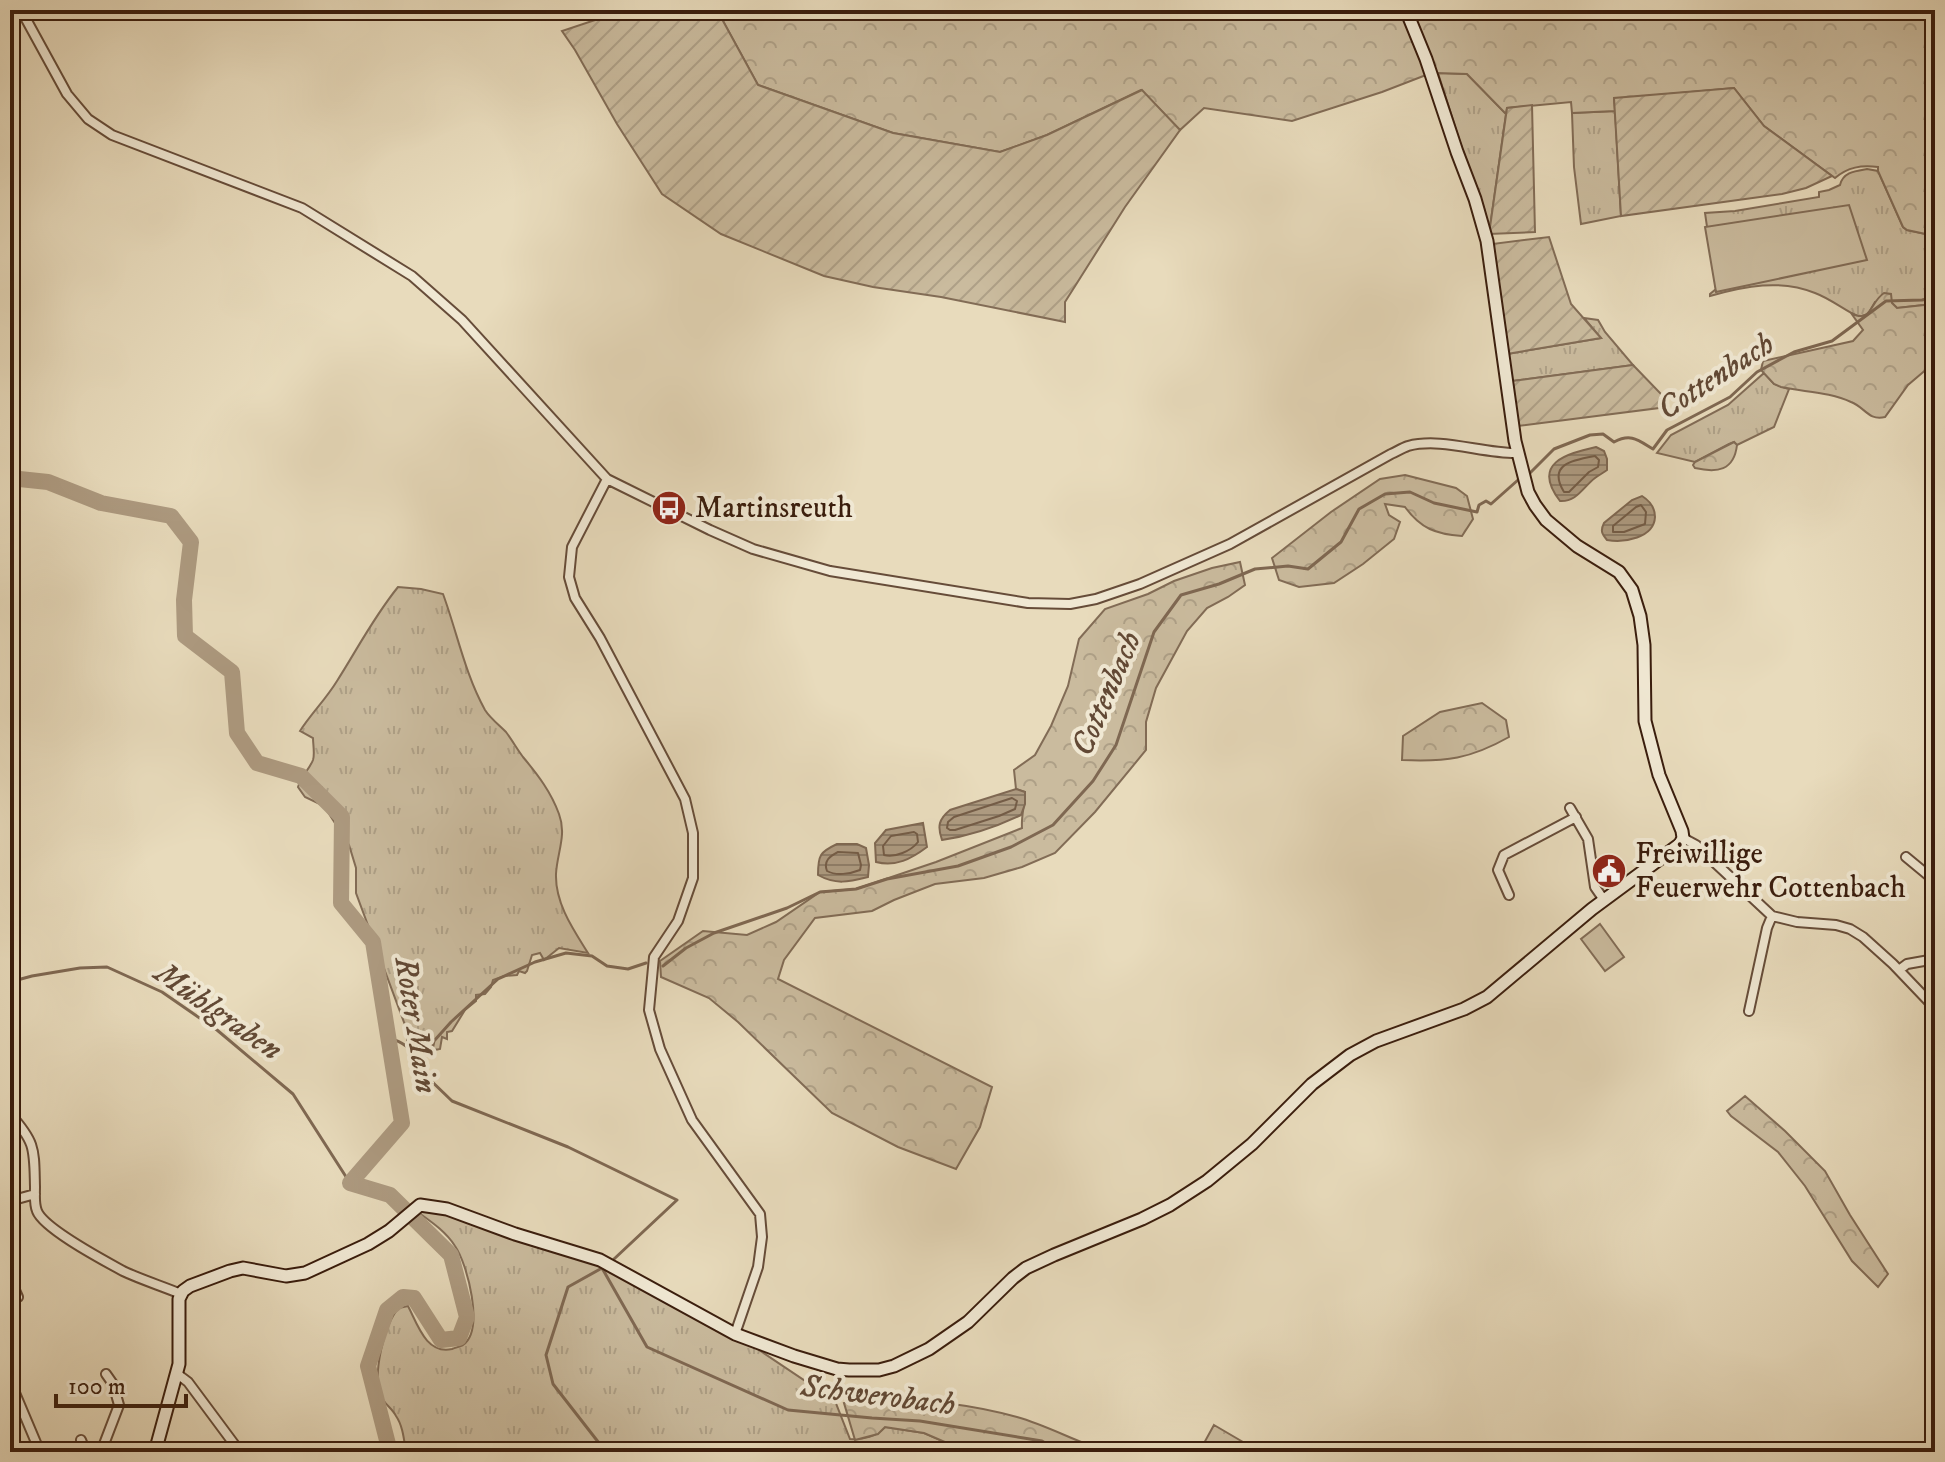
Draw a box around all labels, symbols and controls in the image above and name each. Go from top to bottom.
water label: Cottenbach [1650,324,1782,430]
bus stop icon: Martinsreuth [650,489,688,527]
place label: Martinsreuth [695,490,853,527]
water label: Cottenbach [1063,626,1151,762]
place label: Freiwillige Feuerwehr Cottenbach [1635,836,1906,907]
public building icon: Freiwillige Feuerwehr Cottenbach [1590,852,1628,890]
water label: Mühlgraben [145,952,289,1070]
water label: Roter Main [384,953,446,1096]
scale bar [56,1358,186,1408]
water label: Schwerobach [797,1367,958,1425]
text: 100 m [68,1372,126,1402]

